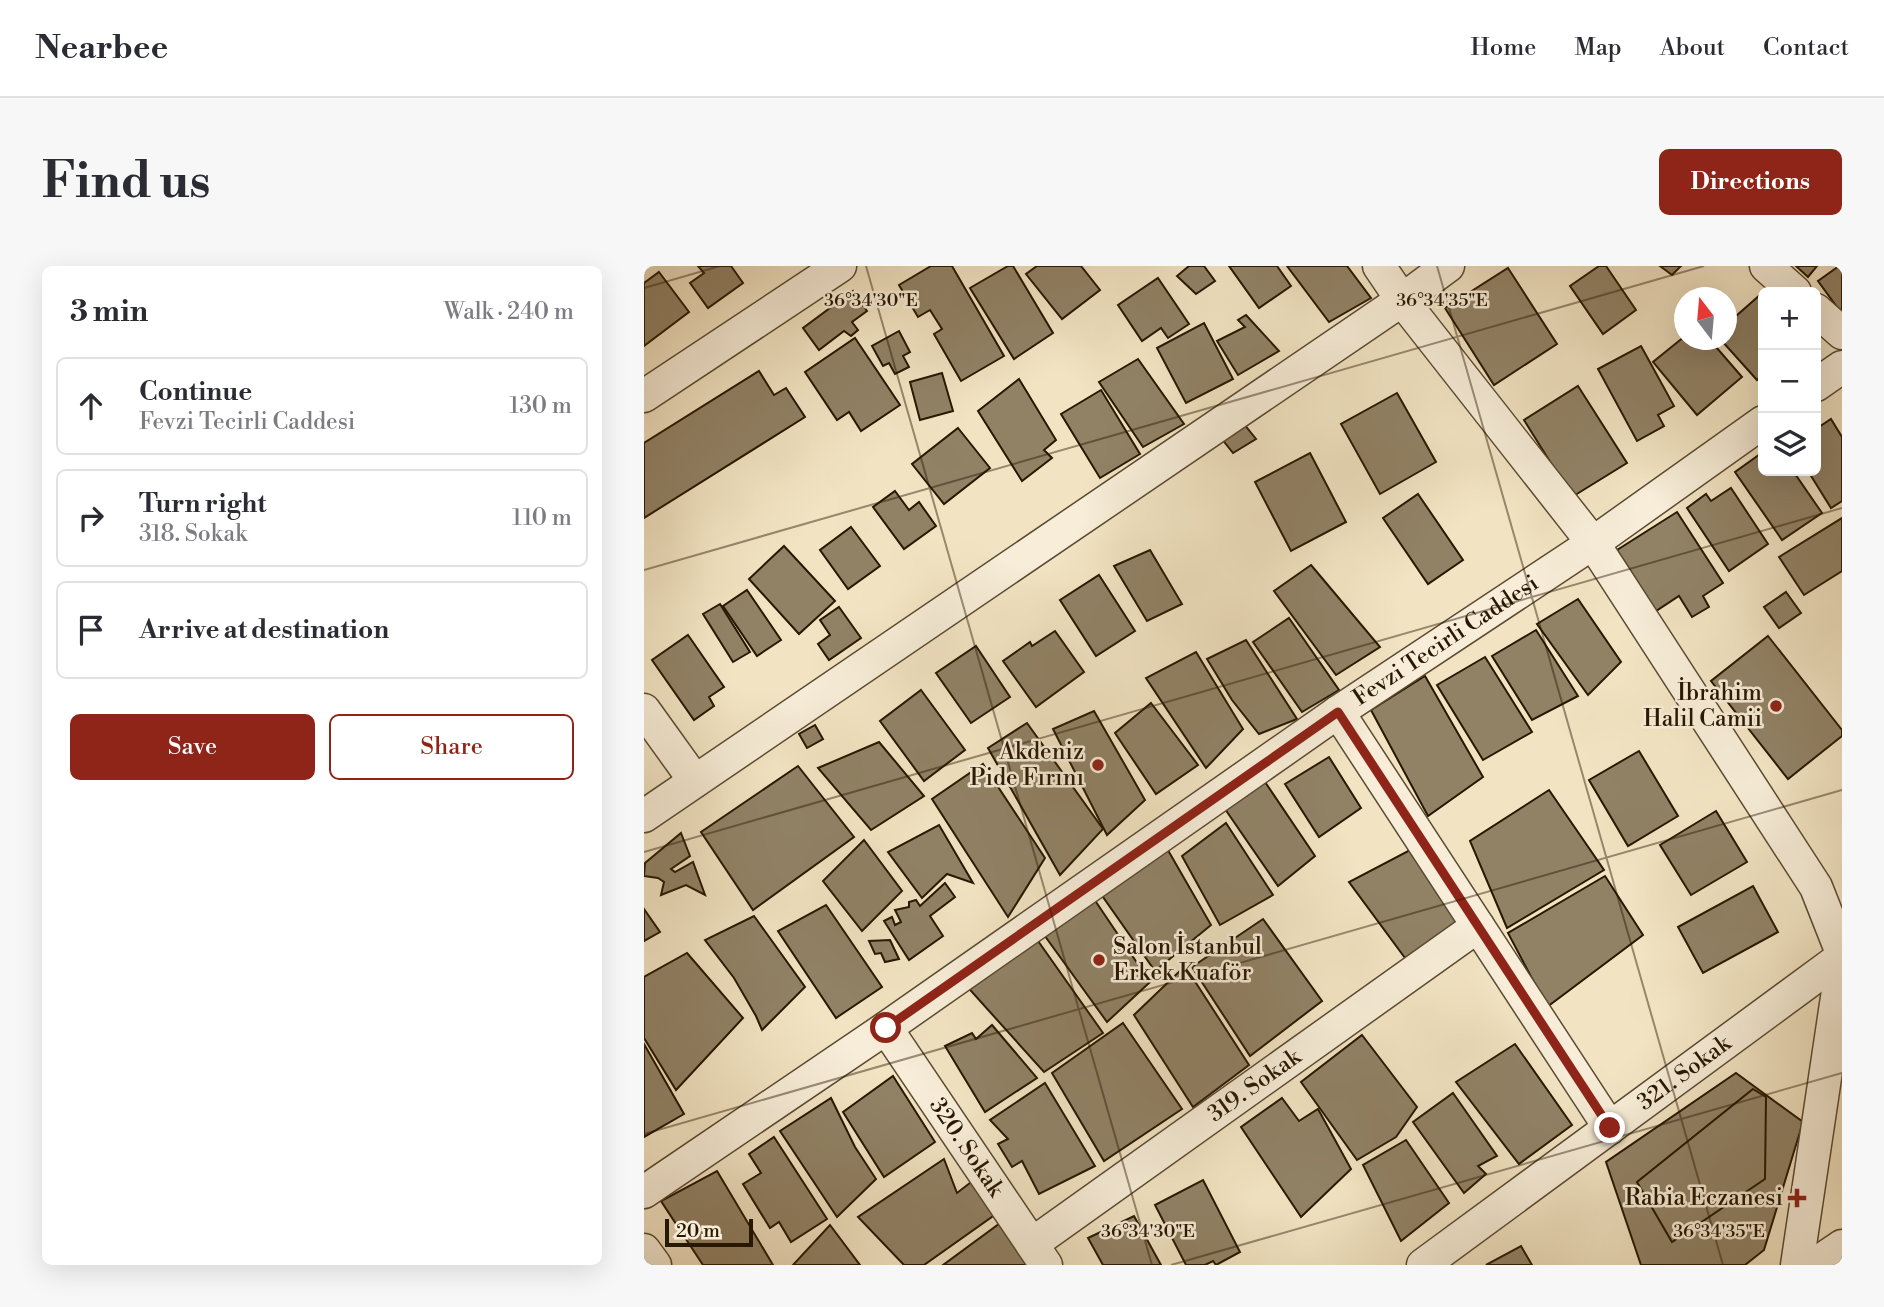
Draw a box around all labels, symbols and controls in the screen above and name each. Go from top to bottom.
text: Nearbee [35,28,168,69]
text: Home [1471,33,1536,63]
text: Map [1574,33,1622,63]
text: About [1660,33,1725,63]
text: Contact [1763,33,1849,63]
button: Directions [1659,149,1842,215]
text: Find us [42,152,211,213]
north arrow [1674,287,1737,350]
map controls [1758,287,1821,476]
button: + [1758,287,1821,350]
text: 36°34'30"E [824,289,918,312]
text: 36°34'35"E [1396,289,1488,312]
text: 3 min [70,293,148,331]
text: Walk · 240 m [444,298,574,326]
button: − [1758,350,1821,413]
text: Continue [139,376,252,408]
icon: ahead [72,387,110,425]
text: 130 m [509,392,572,420]
text: Fevzi Tecirli Caddesi [139,408,355,436]
button: layers [1758,413,1821,476]
text: Turn right [139,488,267,520]
icon: right [72,499,110,537]
text: 110 m [512,504,572,532]
text: 318. Sokak [139,520,247,548]
street label: Fevzi Tecirli Caddesi [1348,569,1544,712]
icon: arrive [72,611,110,649]
text: Arrive at destination [139,614,389,646]
place label: İbrahim Halil Camii [1643,677,1762,733]
marker: İbrahim Halil Camii [1768,698,1784,714]
button: Save [70,714,315,780]
button: Share [329,714,574,780]
place label: Akdeniz Pide Fırını [970,738,1084,792]
marker: Akdeniz Pide Fırını [1090,757,1106,773]
place label: Salon İstanbul Erkek Kuaför [1113,931,1262,987]
marker: Salon İstanbul Erkek Kuaför [1091,952,1107,968]
route start [870,1012,901,1043]
street label: 321. Sokak [1632,1029,1737,1117]
street label: 319. Sokak [1202,1042,1307,1128]
street label: 320. Sokak [923,1092,1011,1203]
route end [1594,1112,1625,1143]
place label: Rabia Eczanesi [1625,1184,1783,1212]
marker: Rabia Eczanesi [1789,1190,1805,1206]
scale bar [665,1216,752,1248]
text: 20 m [676,1219,720,1243]
text: 36°34'30"E [1101,1220,1195,1243]
text: 36°34'35"E [1673,1220,1765,1243]

